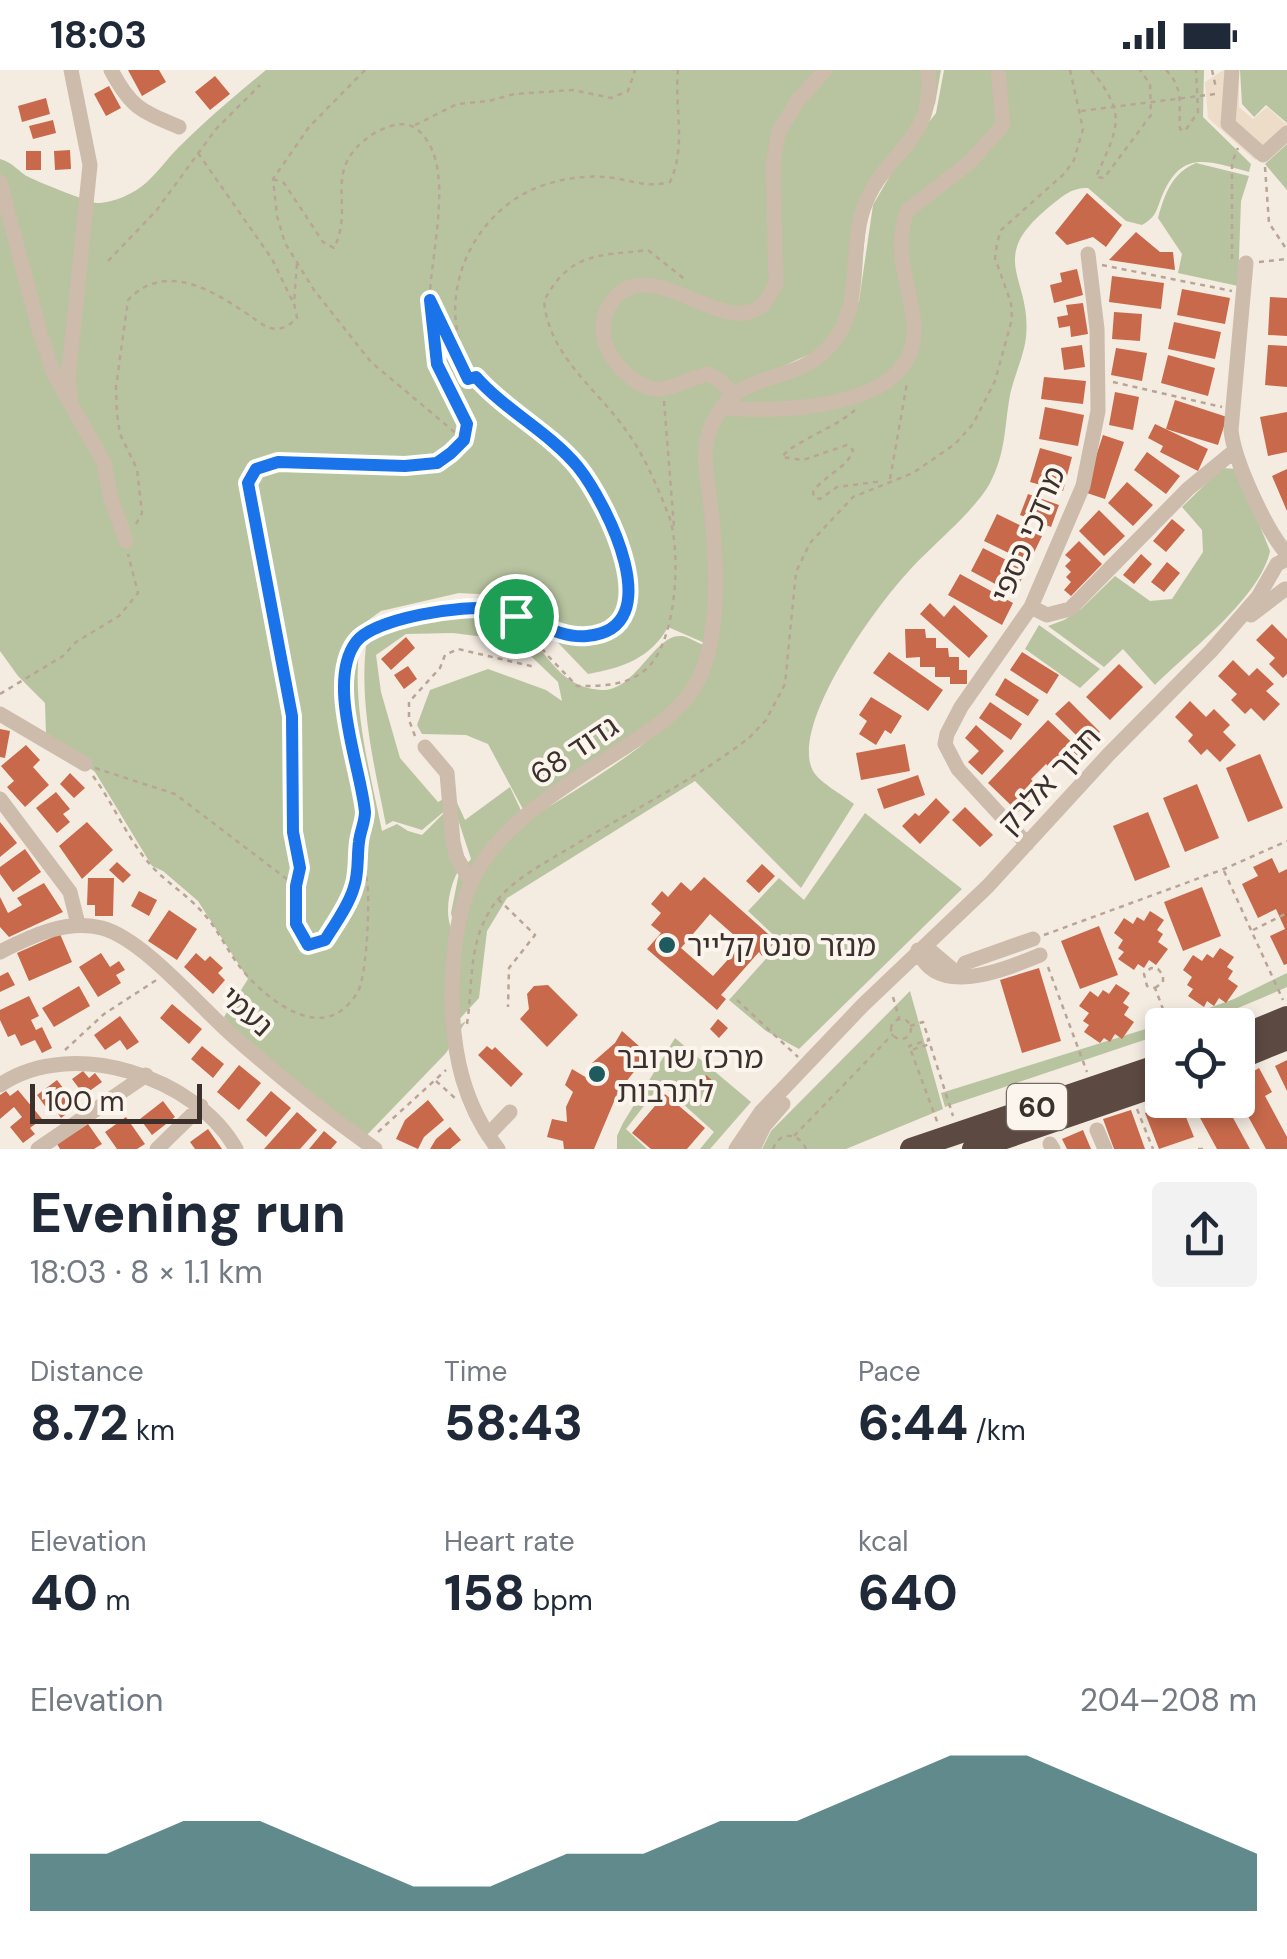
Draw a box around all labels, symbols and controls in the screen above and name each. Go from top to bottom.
text: 18:03 [50,10,147,60]
street label: מרדכי כספי [982,460,1074,608]
pin [474,574,559,659]
icon: arrive [489,589,544,644]
street label: גדוד 68 [523,706,625,794]
street label: חנוך אלבק [989,718,1109,842]
place label: מנזר סנט קלייר [687,926,876,965]
marker: מנזר סנט קלייר [656,934,678,956]
street label: נעמי [212,977,282,1045]
map controls [1145,1008,1255,1118]
button: locate [1145,1008,1255,1118]
place label: מרכז שרובר לתרבות [617,1038,764,1111]
marker: מרכז שרובר לתרבות [586,1063,608,1085]
scale bar [30,1079,202,1124]
text: 100 m [45,1083,124,1120]
road number: 60 [1007,1084,1067,1130]
text: Evening run [30,1177,346,1249]
button: share [1152,1182,1257,1287]
text: 18:03 · 8 × 1.1 km [30,1251,263,1293]
text: Distance [30,1353,144,1390]
text: Time [444,1353,507,1390]
text: Pace [858,1353,921,1390]
text: 8.72 [30,1390,128,1456]
text: 58:43 [444,1390,583,1456]
text: 6:44 [858,1390,968,1456]
text: km [128,1412,175,1449]
text: /km [968,1412,1026,1449]
text: Elevation [30,1523,147,1560]
text: Heart rate [444,1523,575,1560]
text: kcal [858,1523,909,1560]
text: 40 [30,1560,98,1626]
text: 158 [444,1560,525,1626]
text: 640 [858,1560,958,1626]
text: m [98,1582,130,1619]
text: bpm [525,1582,593,1619]
text: Elevation [30,1679,163,1721]
text: 204–208 m [1080,1679,1257,1721]

